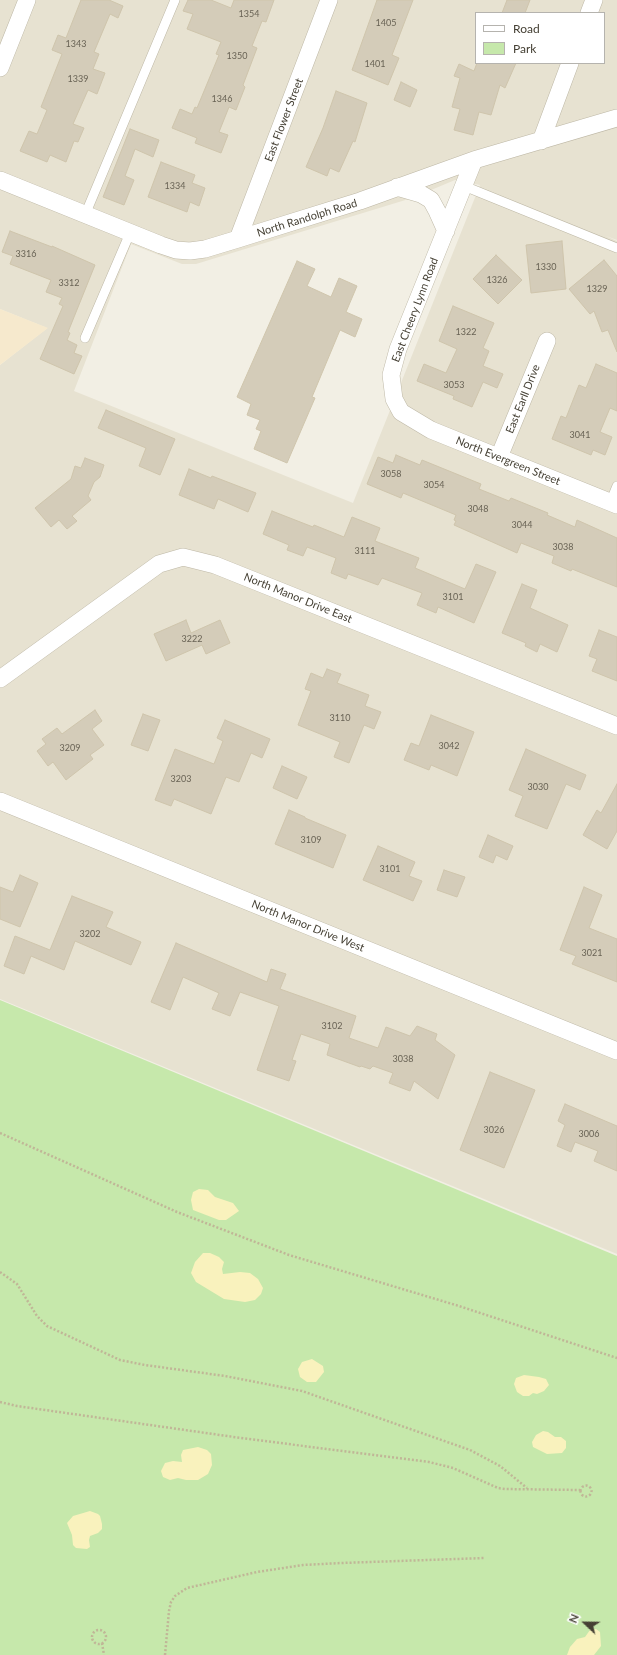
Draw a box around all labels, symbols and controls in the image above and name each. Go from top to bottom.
house number: 1354 [239,9,259,19]
legend [475,12,605,64]
house number: 1405 [376,18,396,28]
text: Road [513,21,540,36]
house number: 1343 [66,39,86,49]
text: Park [513,41,536,56]
house number: 1350 [227,51,247,61]
house number: 1401 [365,59,385,69]
house number: 1339 [68,74,88,84]
street label: East Flower Street [262,76,306,164]
house number: 1346 [212,94,232,104]
house number: 1334 [165,181,185,191]
street label: North Randolph Road [255,196,359,240]
house number: 3316 [16,249,36,259]
street label: East Cheery Lynn Road [389,256,441,364]
house number: 1330 [536,262,556,272]
house number: 1326 [487,275,507,285]
house number: 3312 [59,278,79,288]
house number: 1329 [587,284,607,294]
house number: 1322 [456,327,476,337]
street label: East Earll Drive [503,363,543,435]
house number: 3053 [444,380,464,390]
house number: 3041 [570,430,590,440]
street label: North Evergreen Street [454,434,562,488]
house number: 3058 [381,469,401,479]
house number: 3054 [424,480,444,490]
house number: 3048 [468,504,488,514]
house number: 3044 [512,520,532,530]
house number: 3038 [553,542,573,552]
house number: 3111 [355,546,375,556]
street label: North Manor Drive East [242,570,354,626]
house number: 3101 [443,592,463,602]
house number: 3222 [182,634,202,644]
house number: 3110 [330,713,350,723]
house number: 3042 [439,741,459,751]
house number: 3209 [60,743,80,753]
house number: 3203 [171,774,191,784]
house number: 3030 [528,782,548,792]
house number: 3109 [301,835,321,845]
house number: 3101 [380,864,400,874]
street label: North Manor Drive West [250,897,366,955]
house number: 3202 [80,929,100,939]
house number: 3021 [582,948,602,958]
house number: 3102 [322,1021,342,1031]
house number: 3038 [393,1054,413,1064]
house number: 3026 [484,1125,504,1135]
house number: 3006 [579,1129,599,1139]
north arrow [565,1603,605,1643]
text: N [566,1612,581,1625]

